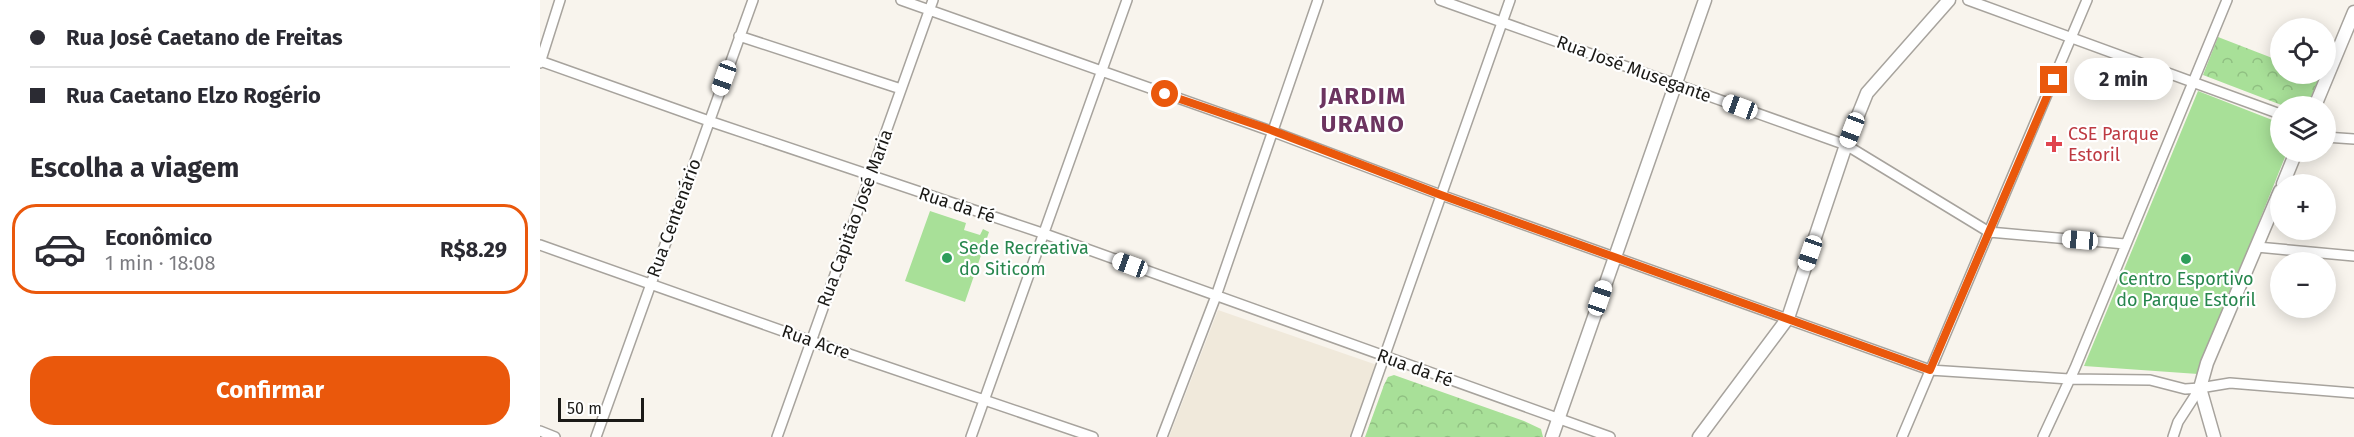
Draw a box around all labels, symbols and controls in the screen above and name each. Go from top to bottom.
map controls [2270,18,2336,318]
button: locate [2270,18,2336,84]
text: Rua José Caetano de Freitas [66,24,343,51]
street label: Rua José Musegante [1554,31,1714,107]
car [709,58,739,98]
callout: 2 min [2075,59,2174,101]
route end [2040,66,2067,93]
text: 2 min [2099,67,2148,91]
route start [1151,80,1178,107]
text: Rua Caetano Elzo Rogério [66,82,321,109]
district label: JARDIM URANO [1318,82,1407,138]
car [1720,92,1760,122]
button: layers [2270,96,2336,162]
car [1837,110,1867,150]
place label: CSE Parque Estoril [2068,123,2159,166]
street label: Rua Capitão José Maria [813,126,897,310]
marker: CSE Parque Estoril [2045,135,2063,153]
text: Escolha a viagem [30,152,239,184]
street label: Rua Centenário [642,156,706,280]
button: + [2270,174,2336,240]
street label: Rua da Fé [916,182,998,228]
icon: car [33,222,87,276]
text: Econômico [105,224,212,251]
car [2061,229,2099,251]
car [1796,233,1824,273]
text: R$8.29 [440,236,507,263]
place label: Sede Recreativa do Siticom [959,237,1089,280]
car [1110,250,1150,280]
text: 1 min · 18:08 [105,251,216,275]
marker: Sede Recreativa do Siticom [940,251,954,265]
marker: Centro Esportivo do Parque Estoril [2179,252,2193,266]
button: − [2270,252,2336,318]
place label: Centro Esportivo do Parque Estoril [2116,268,2256,311]
car [1586,278,1614,318]
street label: Rua Acre [779,320,853,364]
street label: Rua da Fé [1374,344,1456,392]
button: Confirmar [30,356,510,425]
scale bar [558,395,644,422]
text: 50 m [567,399,602,418]

